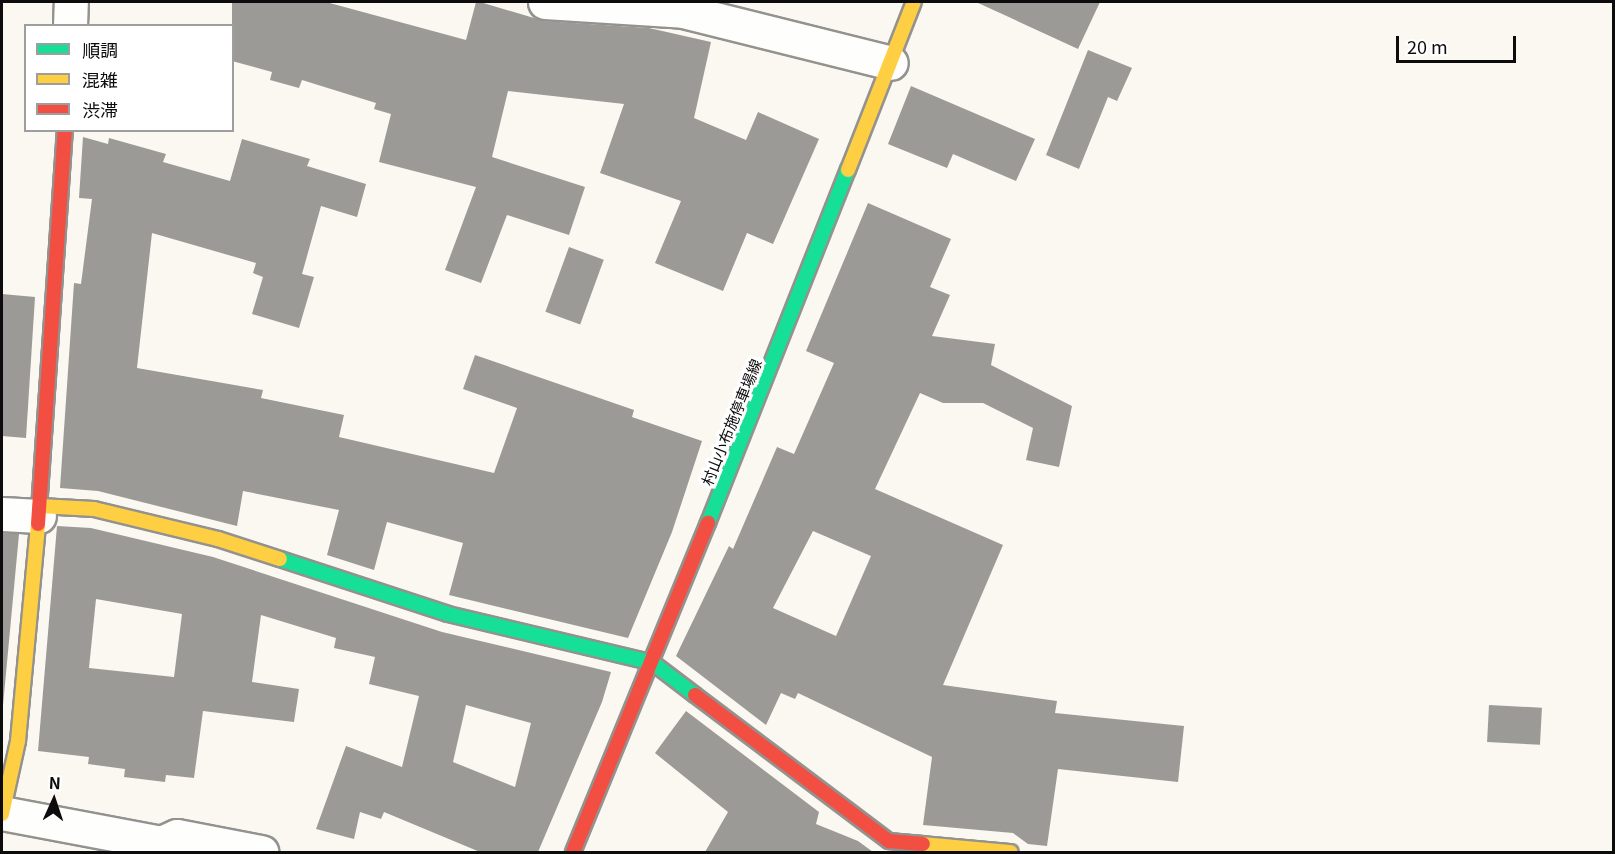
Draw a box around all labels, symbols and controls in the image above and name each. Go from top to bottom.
legend [24,24,234,132]
scale bar [1399,24,1519,62]
text: 20 m [1407,33,1448,59]
text: 順調 [82,36,118,62]
text: 混雑 [82,66,118,92]
text: 渋滞 [82,96,118,122]
street label: 村山小布施停車場線 [697,356,765,488]
north arrow [24,770,84,830]
text: N [48,770,62,794]

